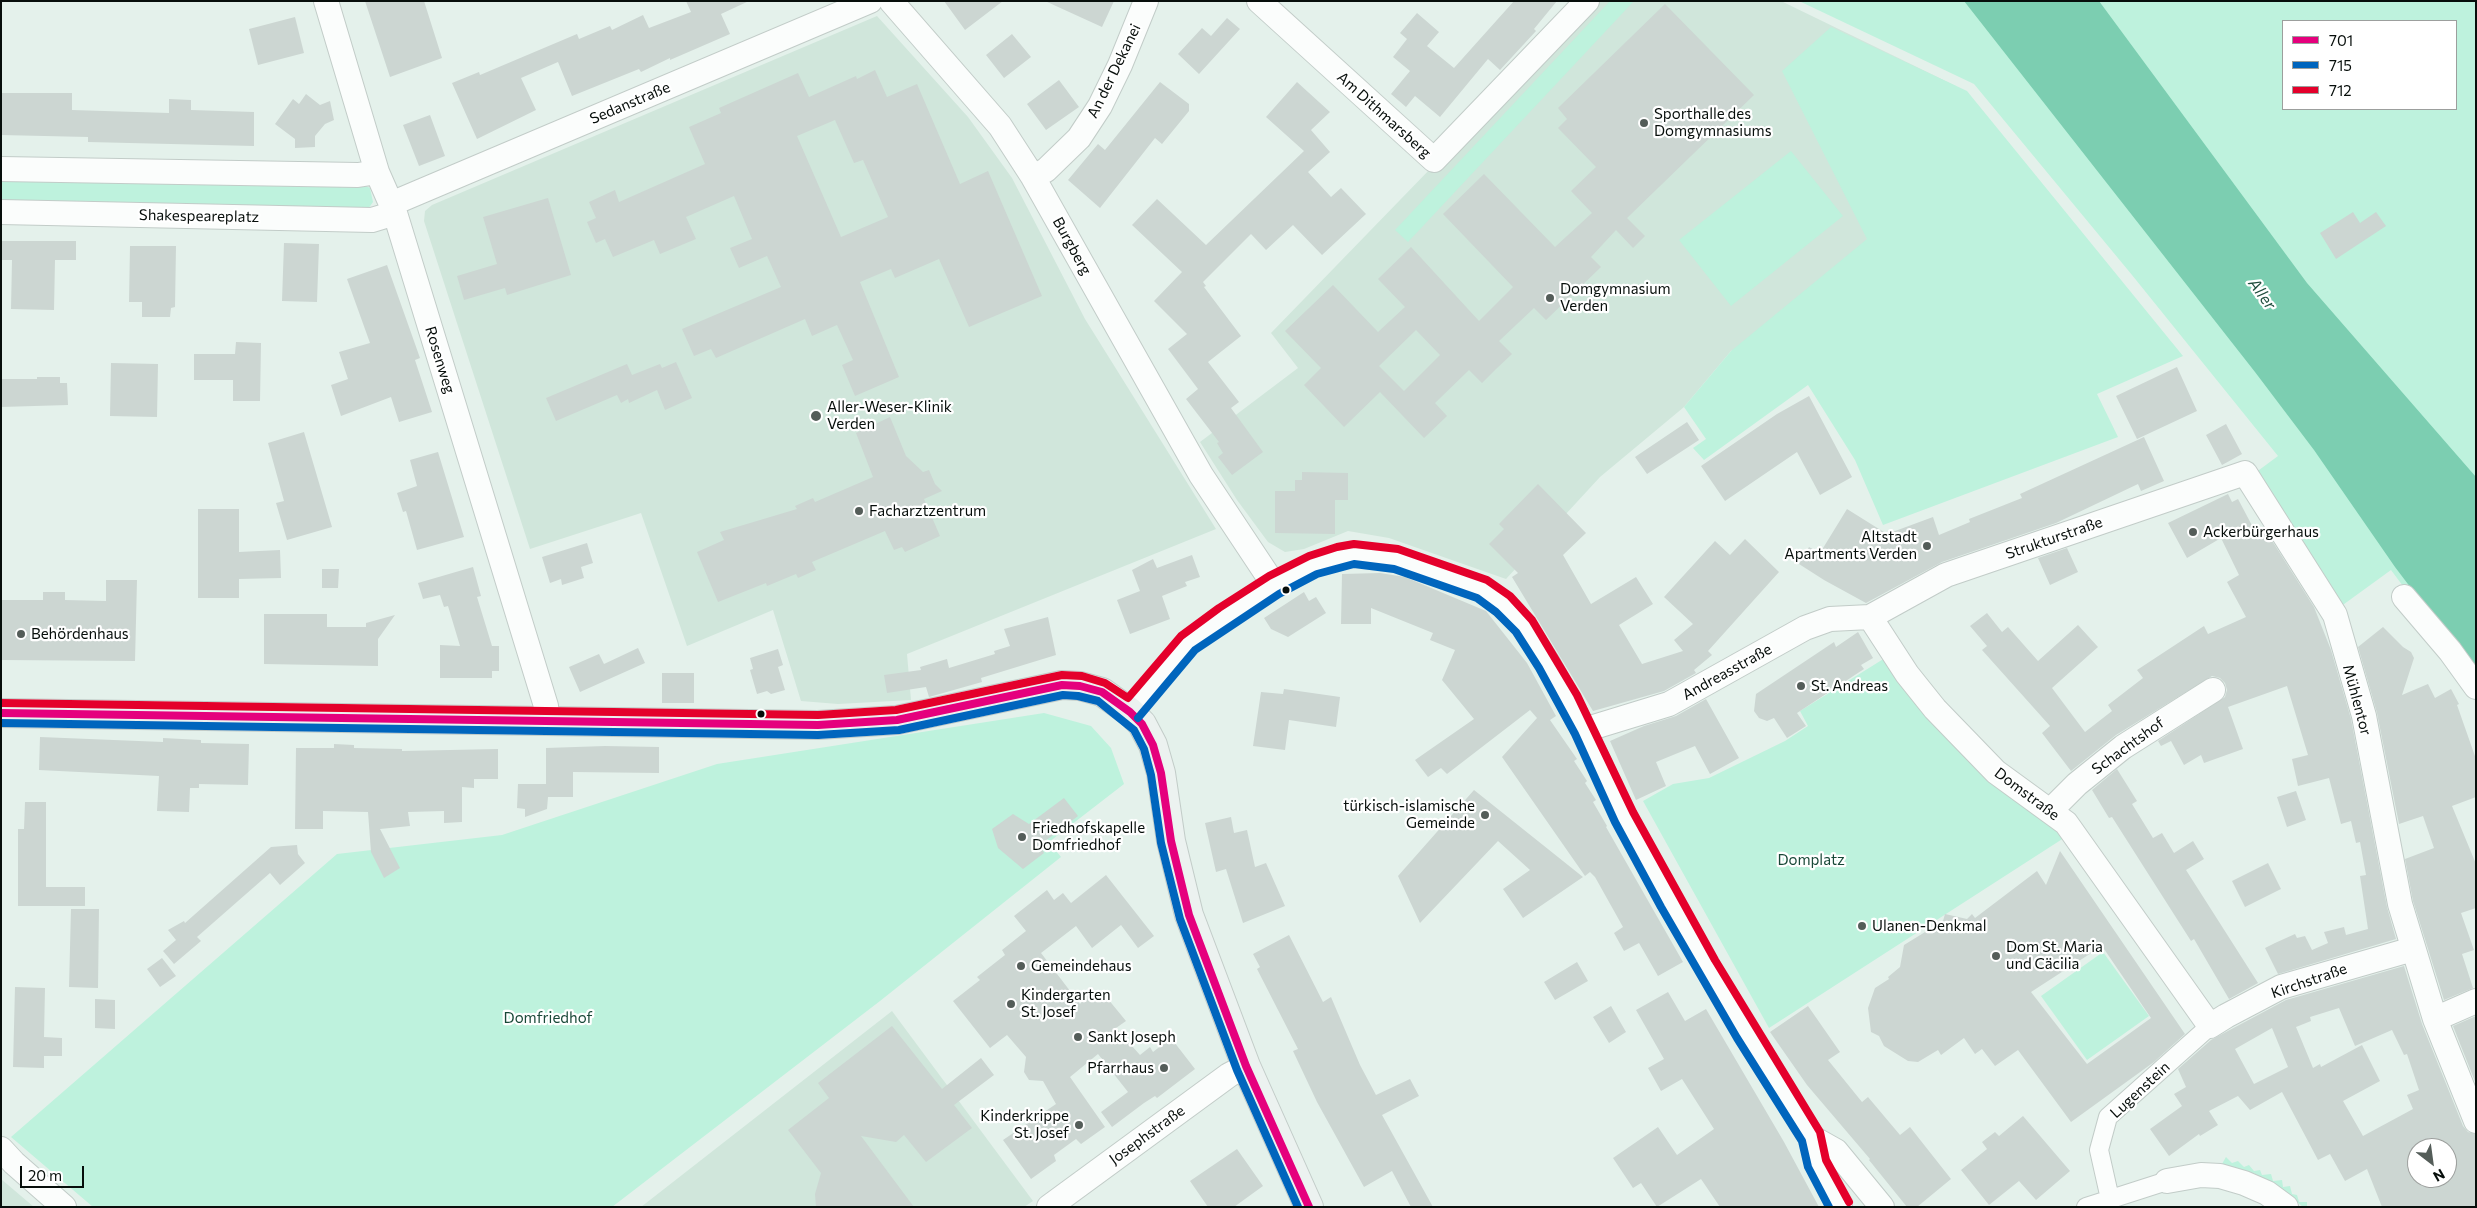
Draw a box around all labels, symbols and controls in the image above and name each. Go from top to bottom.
legend [2282,20,2457,110]
street label: An der Dekanei [1083,21,1145,121]
text: 701 [2329,31,2353,49]
text: 715 [2329,56,2352,74]
street label: Am Dithmarsberg [1333,68,1435,162]
street label: Sedanstraße [587,78,673,128]
text: 712 [2329,81,2352,99]
place label: Sporthalle des Domgymnasiums [1654,105,1771,140]
marker: Sporthalle des Domgymnasiums [1638,117,1650,129]
street label: Shakespeareplatz [139,206,259,226]
street label: Burgberg [1049,214,1095,278]
water label: Aller [2244,275,2280,313]
place label: Domgymnasium Verden [1560,280,1671,315]
marker: Domgymnasium Verden [1544,292,1556,304]
street label: Rosenweg [421,324,459,396]
place label: Aller-Weser-Klinik Verden [827,398,952,433]
marker: Aller-Weser-Klinik Verden [809,409,823,423]
place label: Facharztzentrum [869,502,986,520]
marker: Facharztzentrum [853,505,865,517]
street label: Strukturstraße [2003,513,2105,563]
place label: Ackerbürgerhaus [2203,523,2319,541]
marker: Ackerbürgerhaus [2187,526,2199,538]
place label: Altstadt Apartments Verden [1784,528,1917,563]
marker: Altstadt Apartments Verden [1921,540,1933,552]
unlabelled marker [1281,585,1291,595]
place label: Behördenhaus [31,625,129,643]
marker: Behördenhaus [15,628,27,640]
street label: Andreasstraße [1679,640,1775,704]
street label: Mühlentor [2339,663,2375,737]
place label: St. Andreas [1811,677,1888,695]
marker: St. Andreas [1795,680,1807,692]
unlabelled marker [756,709,766,719]
street label: Schachtshof [2088,714,2168,778]
street label: Domstraße [1991,764,2063,824]
place label: türkisch-islamische Gemeinde [1343,797,1475,832]
marker: türkisch-islamische Gemeinde [1479,809,1491,821]
place label: Friedhofskapelle Domfriedhof [1032,819,1145,854]
marker: Friedhofskapelle Domfriedhof [1016,831,1028,843]
park label: Domplatz [1777,851,1845,869]
place label: Ulanen-Denkmal [1872,917,1986,935]
marker: Ulanen-Denkmal [1856,920,1868,932]
place label: Dom St. Maria und Cäcilia [2006,938,2103,973]
marker: Dom St. Maria und Cäcilia [1990,950,2002,962]
place label: Gemeindehaus [1031,957,1132,975]
marker: Gemeindehaus [1015,960,1027,972]
street label: Kirchstraße [2269,960,2349,1002]
place label: Kindergarten St. Josef [1021,986,1110,1021]
marker: Kindergarten St. Josef [1005,998,1017,1010]
park label: Domfriedhof [504,1009,592,1027]
place label: Sankt Joseph [1088,1028,1176,1046]
marker: Sankt Joseph [1072,1031,1084,1043]
street label: Lugenstein [2107,1058,2173,1122]
place label: Pfarrhaus [1087,1059,1154,1077]
marker: Pfarrhaus [1158,1062,1170,1074]
street label: Josephstraße [1106,1102,1188,1168]
place label: Kinderkrippe St. Josef [980,1107,1069,1142]
marker: Kinderkrippe St. Josef [1073,1119,1085,1131]
north arrow [2407,1138,2457,1188]
scale bar [22,1156,86,1188]
text: 20 m [28,1166,62,1184]
text: N [2430,1166,2448,1186]

